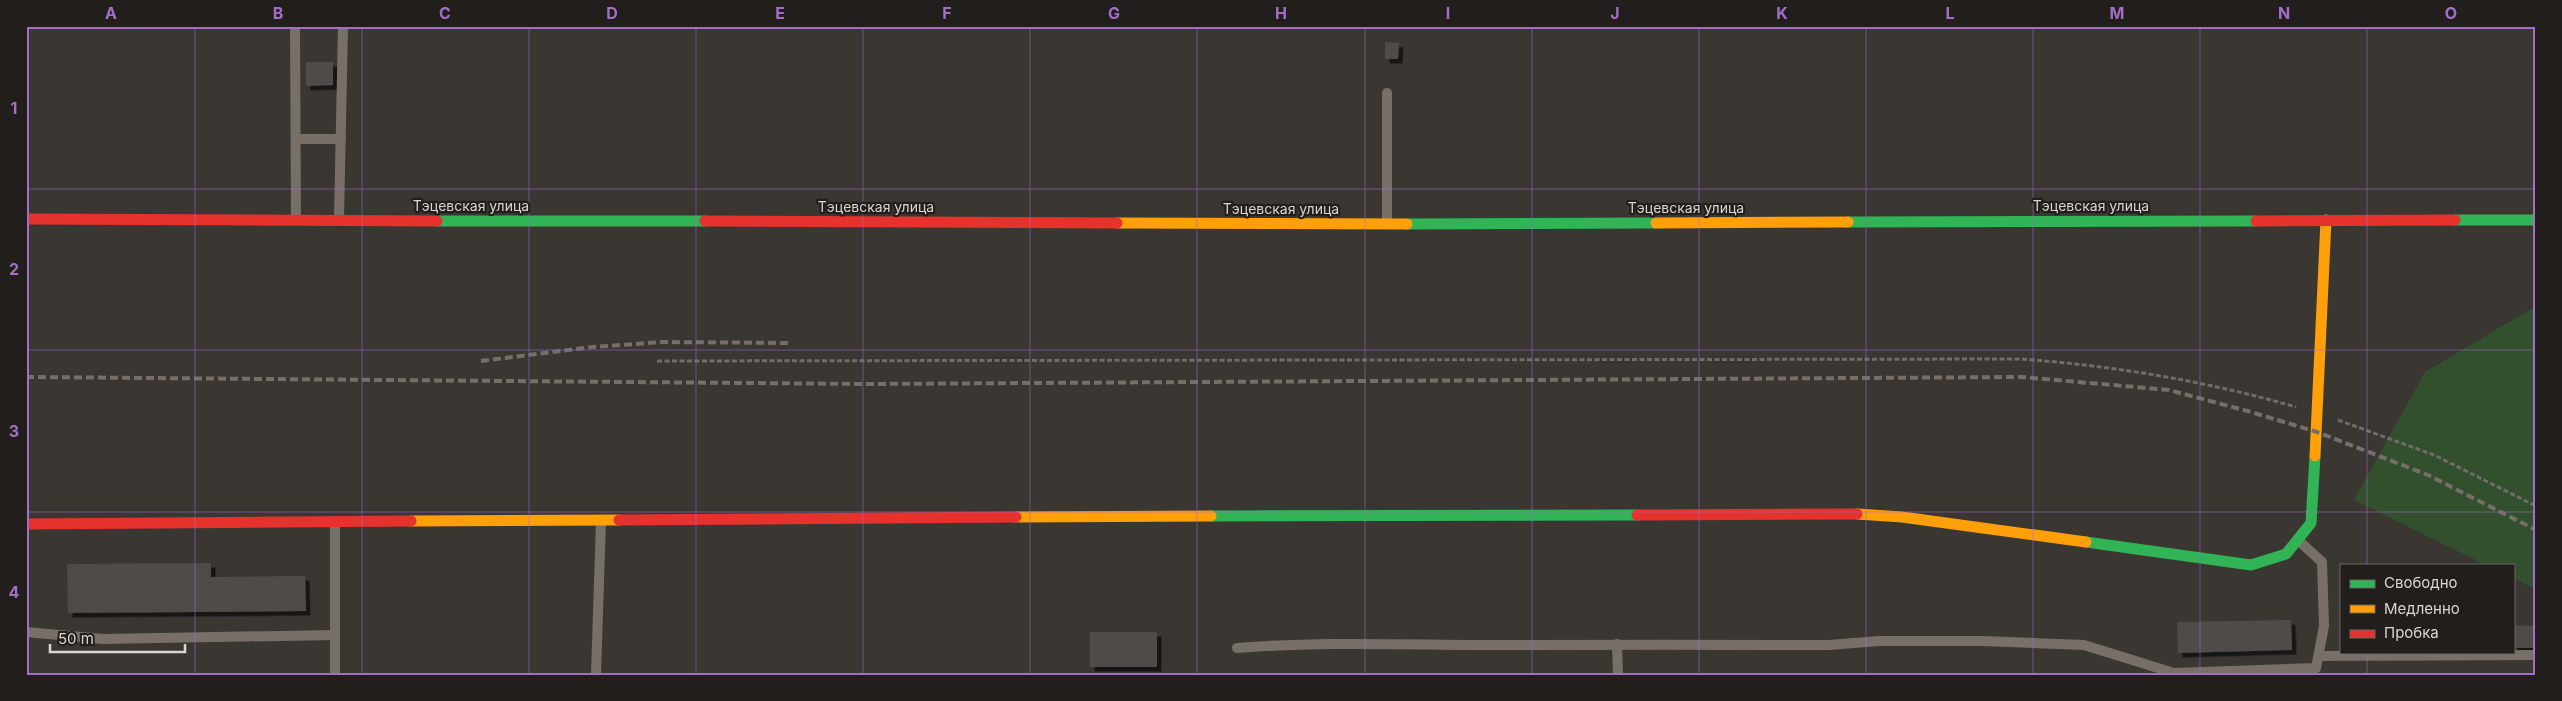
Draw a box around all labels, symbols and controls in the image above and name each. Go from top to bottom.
text: A [105,3,117,23]
text: B [273,3,283,23]
text: C [439,3,451,23]
text: D [606,3,618,23]
text: E [775,3,785,23]
text: F [942,3,952,23]
text: G [1108,3,1120,23]
text: H [1275,3,1287,23]
text: I [1446,3,1450,23]
text: J [1610,3,1620,23]
text: K [1776,3,1788,23]
text: L [1945,3,1955,23]
text: M [2110,3,2124,23]
text: N [2278,3,2290,23]
text: O [2445,3,2457,23]
text: 1 [11,98,17,118]
street label: Тэцевская улица [413,197,529,214]
street label: Тэцевская улица [2033,197,2149,214]
street label: Тэцевская улица [818,198,934,215]
street label: Тэцевская улица [1628,199,1744,216]
street label: Тэцевская улица [1223,200,1339,217]
text: 2 [9,259,19,279]
text: 3 [9,421,19,441]
legend [2340,564,2514,654]
text: Свободно [2384,573,2458,592]
text: 4 [9,582,20,602]
text: Медленно [2384,599,2460,618]
scale bar [50,621,185,653]
text: Пробка [2384,623,2439,642]
text: 50 m [58,629,94,648]

